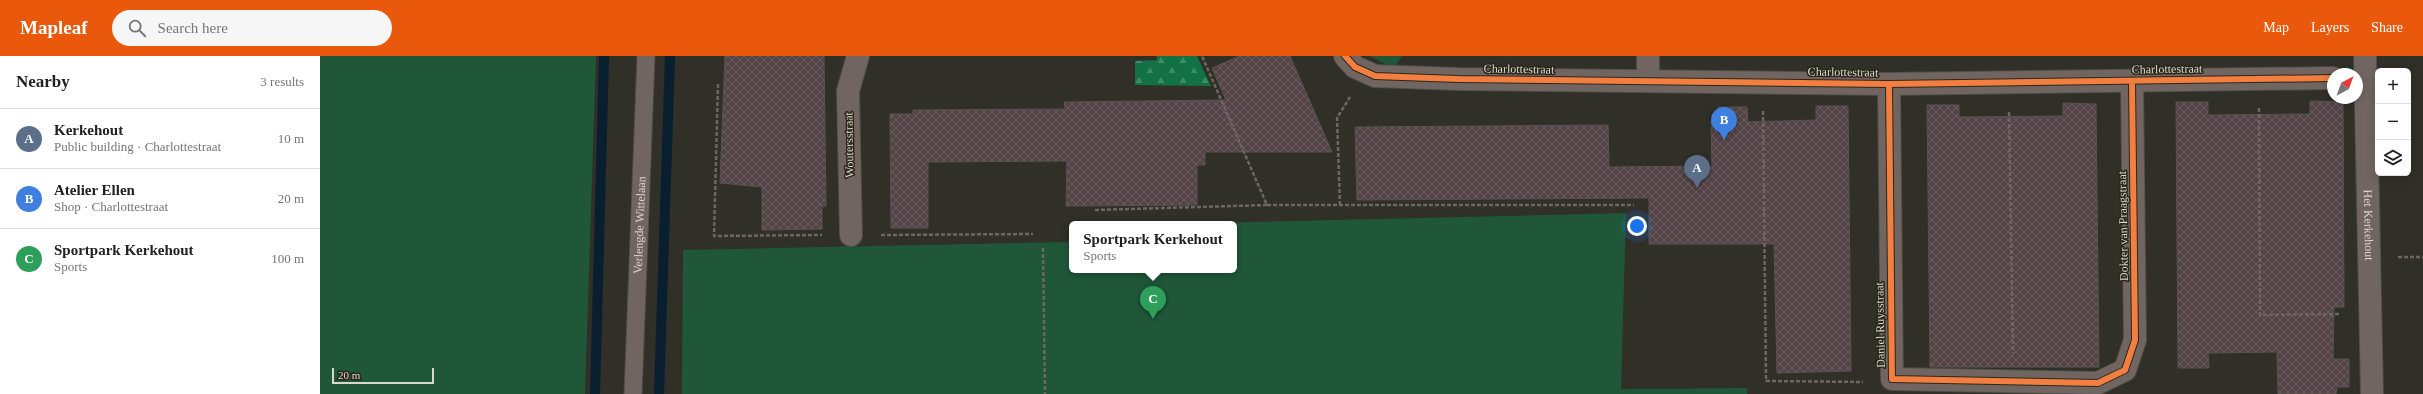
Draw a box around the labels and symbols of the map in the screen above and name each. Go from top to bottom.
street label: Charlottestraat [1484,61,1555,77]
street label: Charlottestraat [2132,61,2203,77]
street label: Charlottestraat [1808,64,1879,80]
north arrow [2327,68,2363,104]
pin: B [1711,107,1737,140]
street label: Woutersstraat [841,111,857,178]
pin: A [1684,155,1710,188]
street label: Dokter van Praagstraat [2115,170,2131,281]
street label: Verlengde Wittelaan [631,176,648,274]
street label: Het Kerkehout [2361,189,2376,261]
your location [1627,216,1647,236]
street label: Daniel Ruysstraat [1872,281,1888,368]
pin: C [1140,286,1166,319]
scale bar [332,366,434,385]

